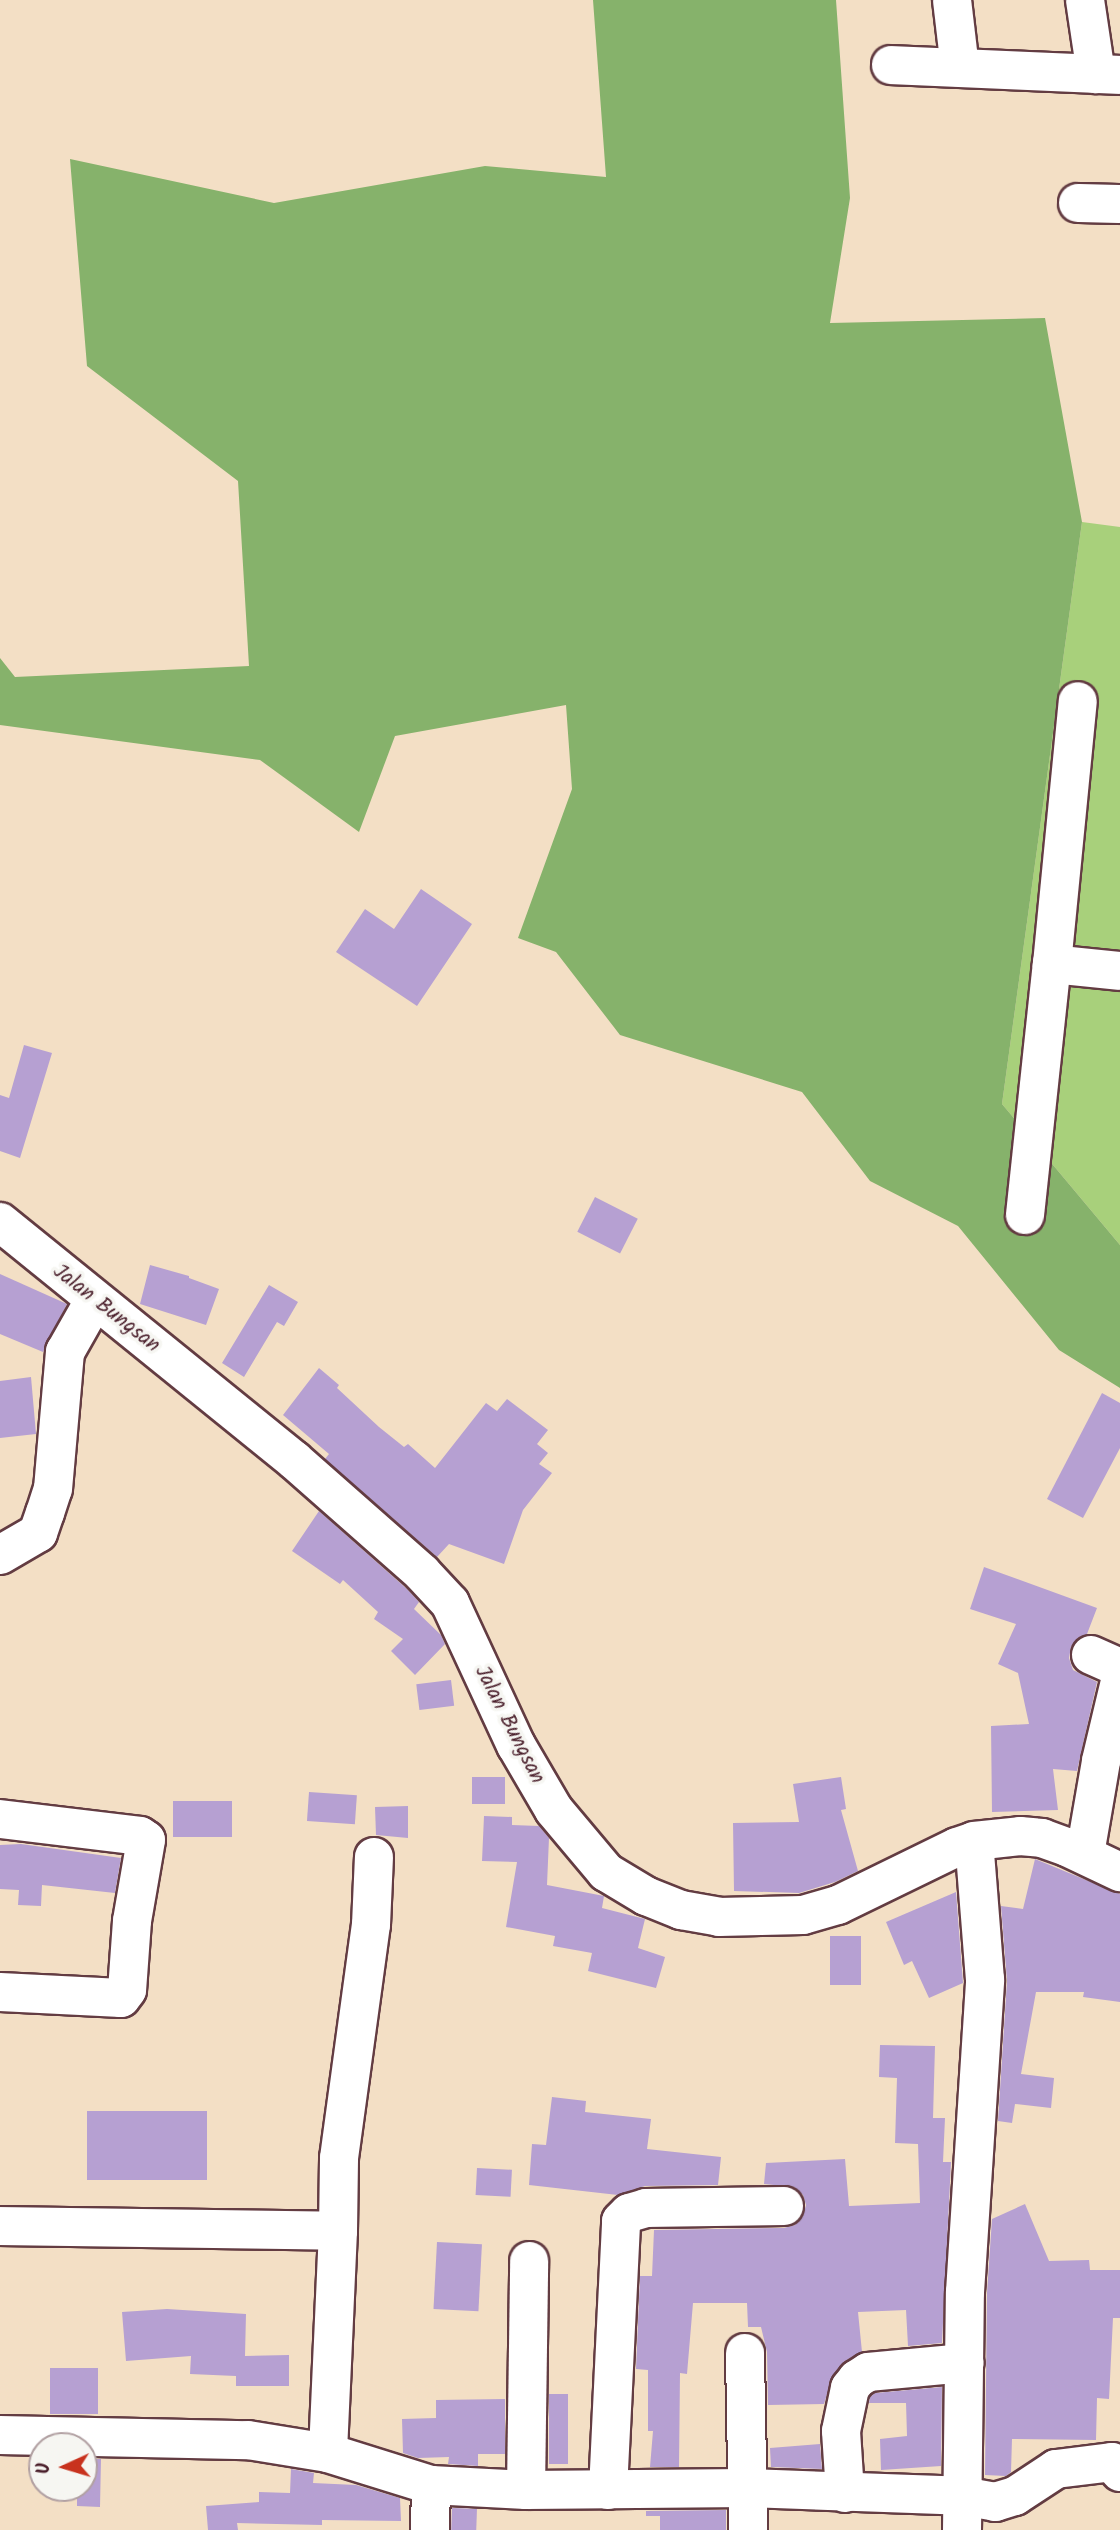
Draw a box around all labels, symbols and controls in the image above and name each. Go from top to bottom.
street label: Jalan Bungsan [47,1259,165,1359]
street label: Jalan Bungsan [469,1662,549,1788]
north arrow [28,2432,98,2502]
text: U [29,2462,59,2475]

